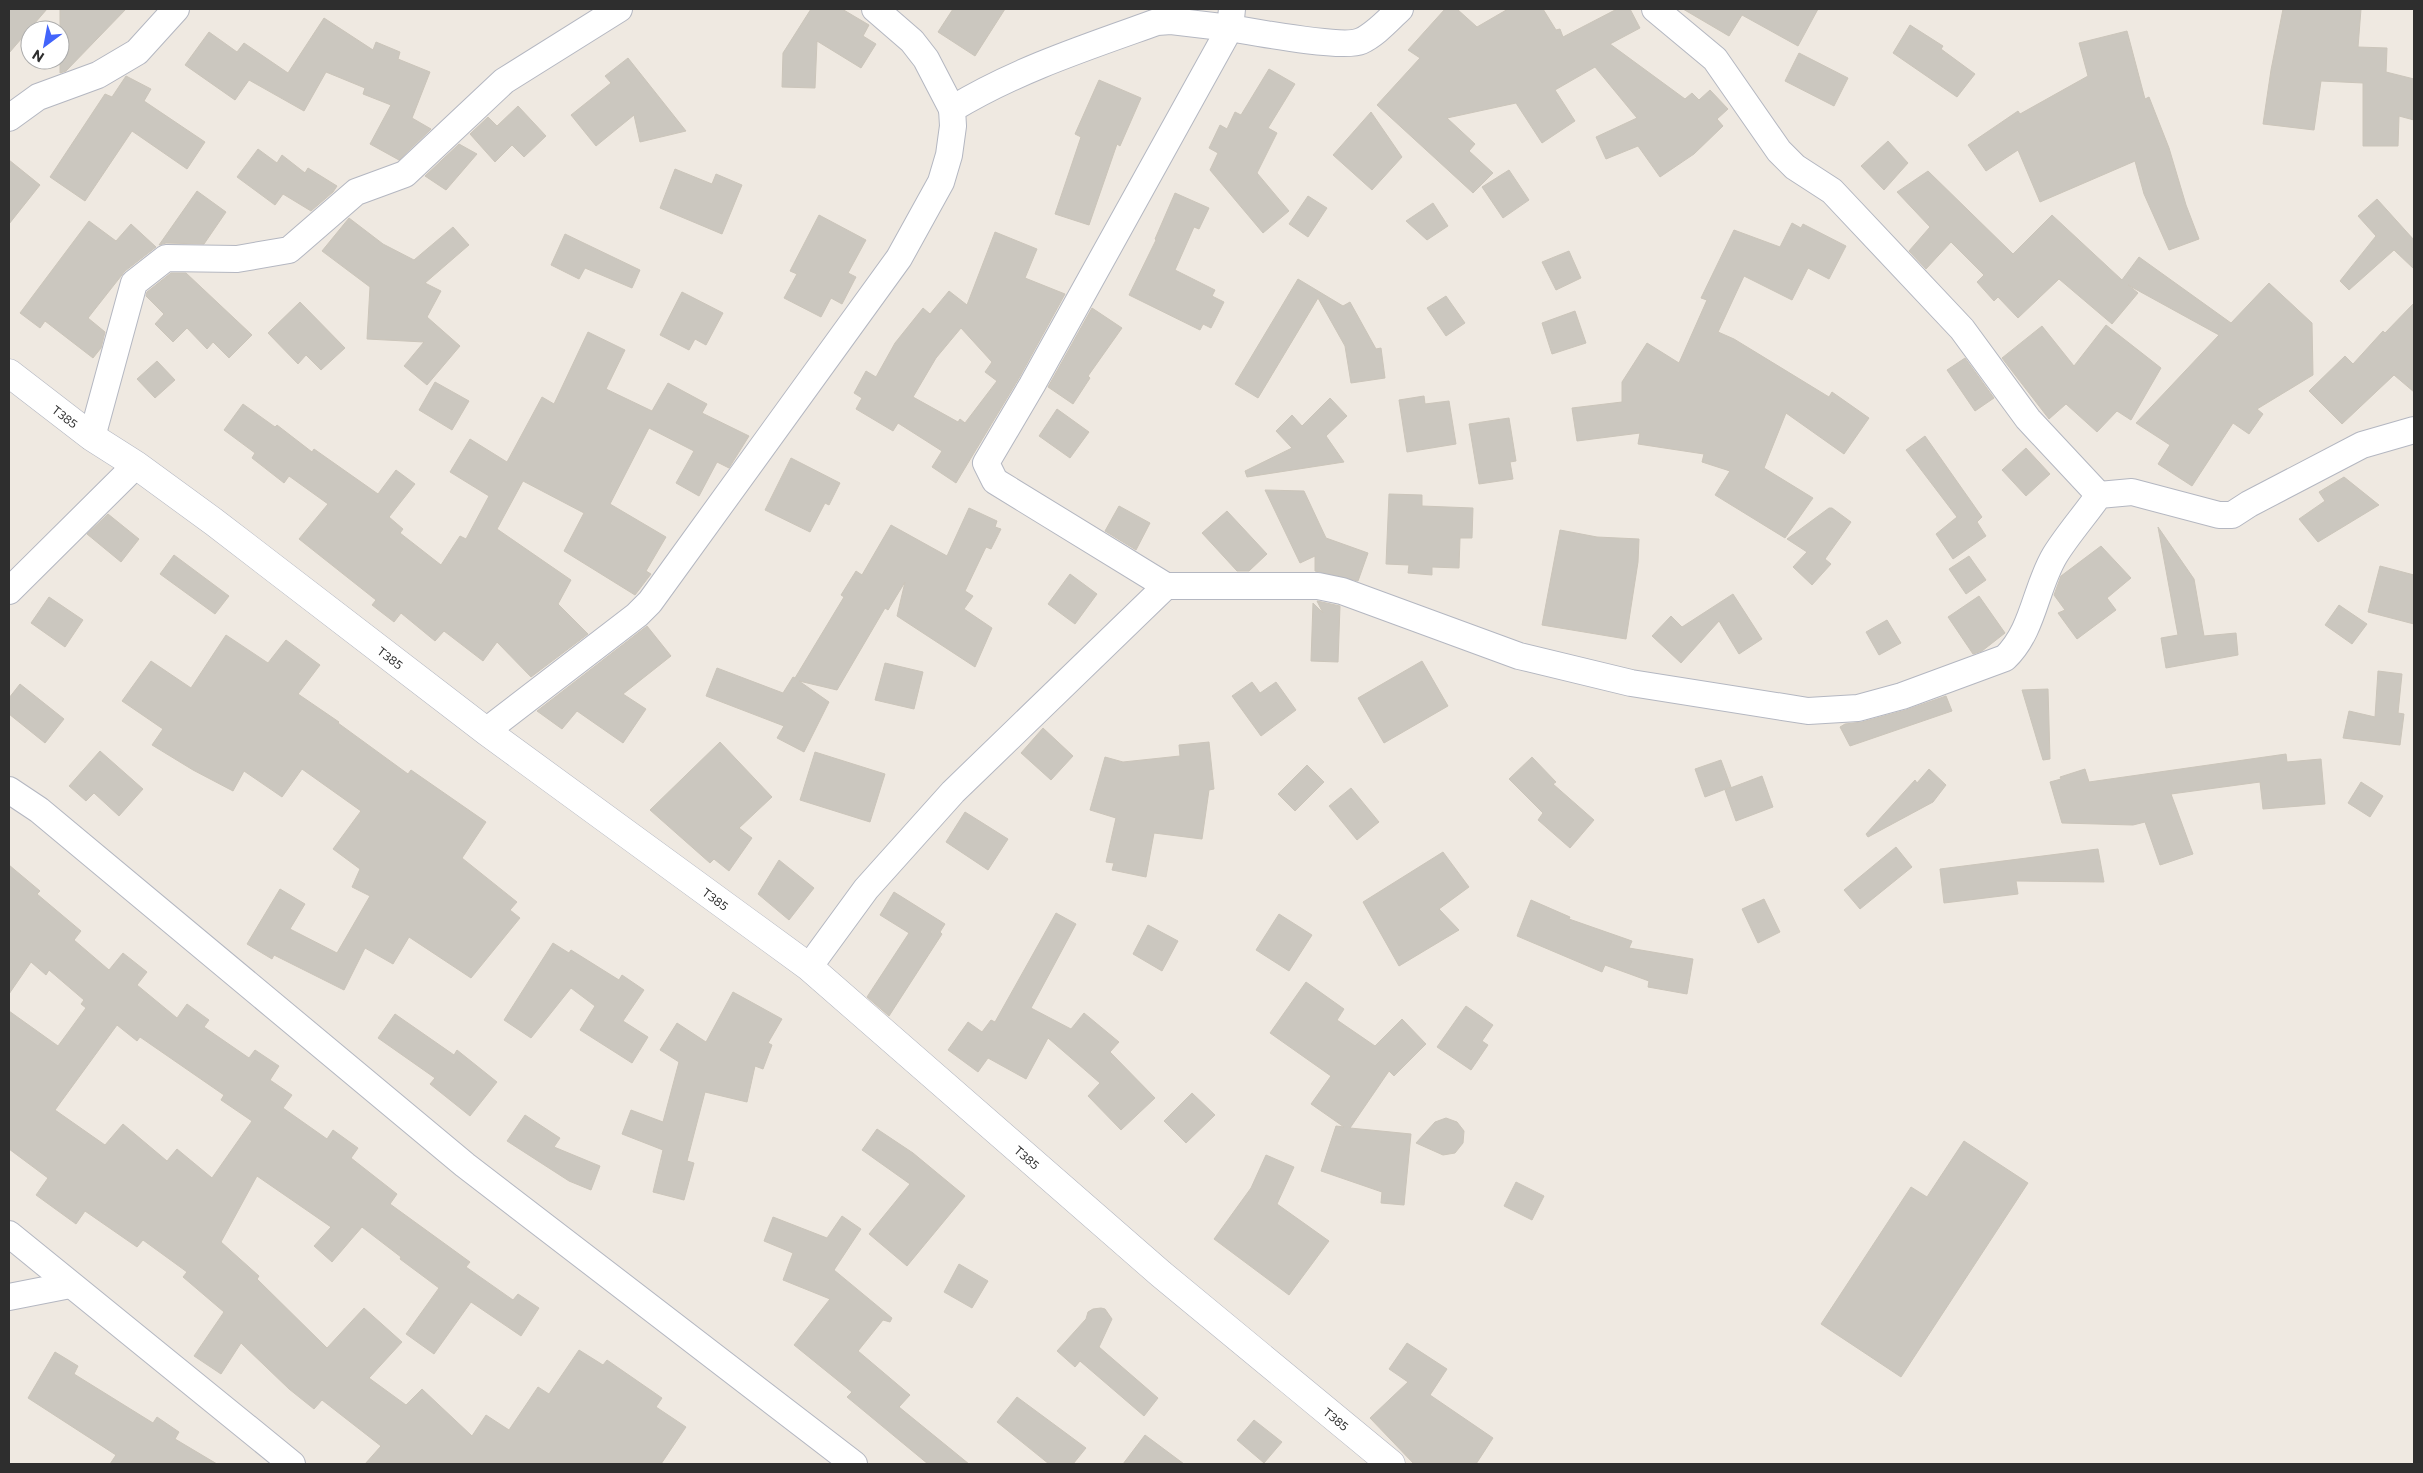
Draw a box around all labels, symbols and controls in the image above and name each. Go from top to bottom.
north arrow [20,20,70,70]
text: N [29,46,47,66]
street label: T385 [50,402,81,431]
street label: T385 [375,643,406,672]
street label: T385 [700,885,731,913]
street label: T385 [1012,1142,1043,1172]
street label: T385 [1321,1404,1352,1433]

